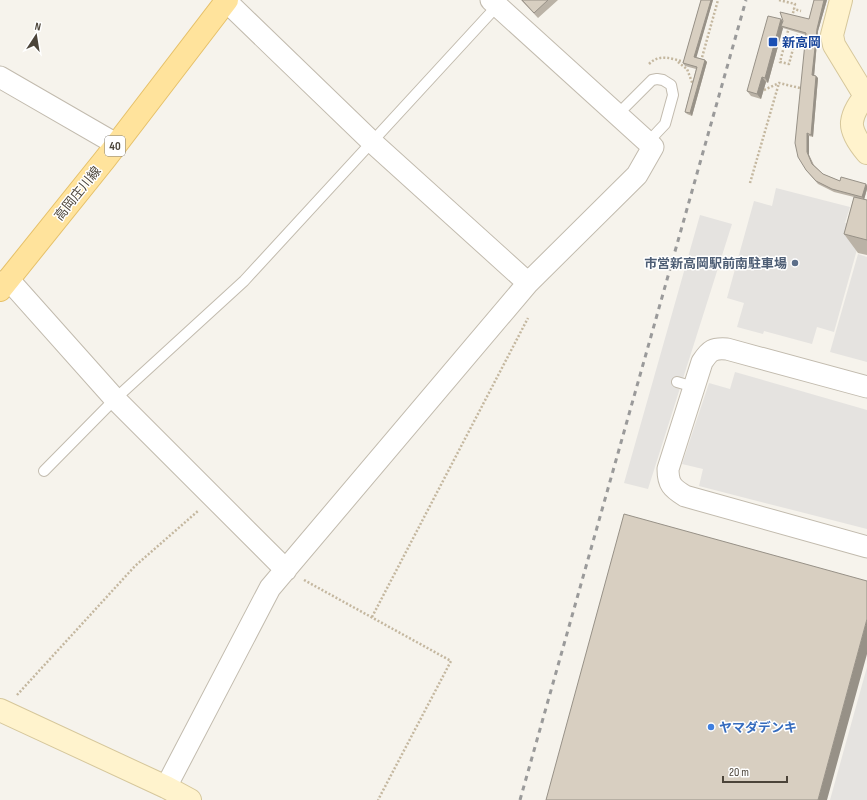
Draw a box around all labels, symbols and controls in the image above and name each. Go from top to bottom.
north arrow [16,16,56,56]
text: N [34,20,42,34]
place label: 新高岡 [782,35,821,51]
marker: 新高岡 [767,36,779,48]
road number: 40 [105,136,125,156]
street label: 高岡庄川線 [51,163,104,224]
place label: 市営新高岡駅前南駐車場 [644,256,787,272]
marker: 市営新高岡駅前南駐車場 [790,258,800,268]
place label: ヤマダデンキ [719,720,797,736]
marker: ヤマダデンキ [706,722,716,732]
scale bar [723,758,787,784]
text: 20 m [729,765,749,780]

